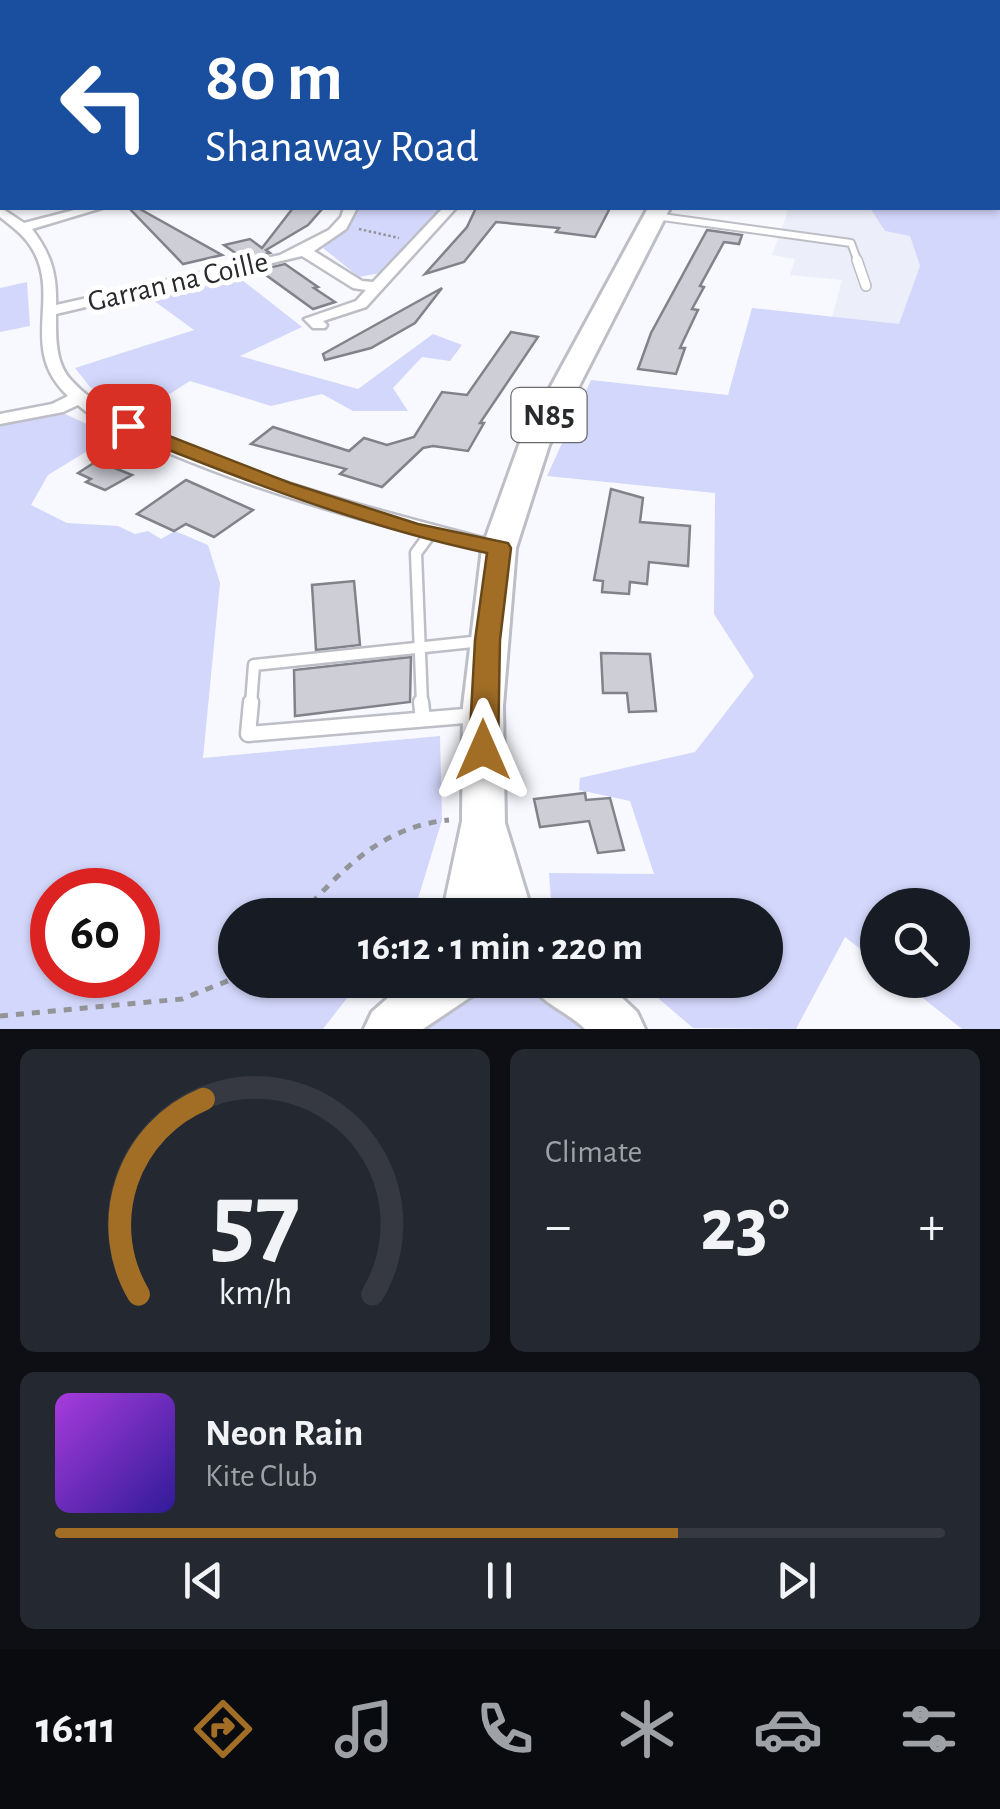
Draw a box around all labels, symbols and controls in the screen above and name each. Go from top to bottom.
icon: left [40,40,170,170]
text: 80 m [205,43,343,113]
text: Shanaway Road [205,125,479,170]
street label: Garran na Coille [85,247,271,317]
pin [86,384,171,469]
road number: N85 [512,388,586,442]
icon: arrive [101,399,156,454]
position arrow [431,698,535,802]
speed limit sign: 60 [30,868,160,998]
map controls [860,888,970,998]
button: search [860,888,970,998]
text: 16:12 · 1 min · 220 m [358,929,643,967]
text: Climate [545,1136,642,1168]
text: 57 [210,1169,300,1273]
text: 23° [700,1189,790,1264]
text: − [545,1199,571,1254]
text: + [919,1199,945,1254]
text: km/h [218,1275,292,1311]
text: Neon Rain [205,1415,363,1453]
text: Kite Club [205,1460,317,1492]
icon: previous [176,1553,231,1608]
icon: pause [472,1553,527,1608]
icon: next [769,1553,824,1608]
icon: directions [188,1694,258,1764]
icon: music [329,1694,399,1764]
icon: phone [470,1694,540,1764]
icon: climate [612,1694,682,1764]
icon: car [753,1694,823,1764]
icon: filters [894,1694,964,1764]
text: 16:11 [36,1706,116,1751]

